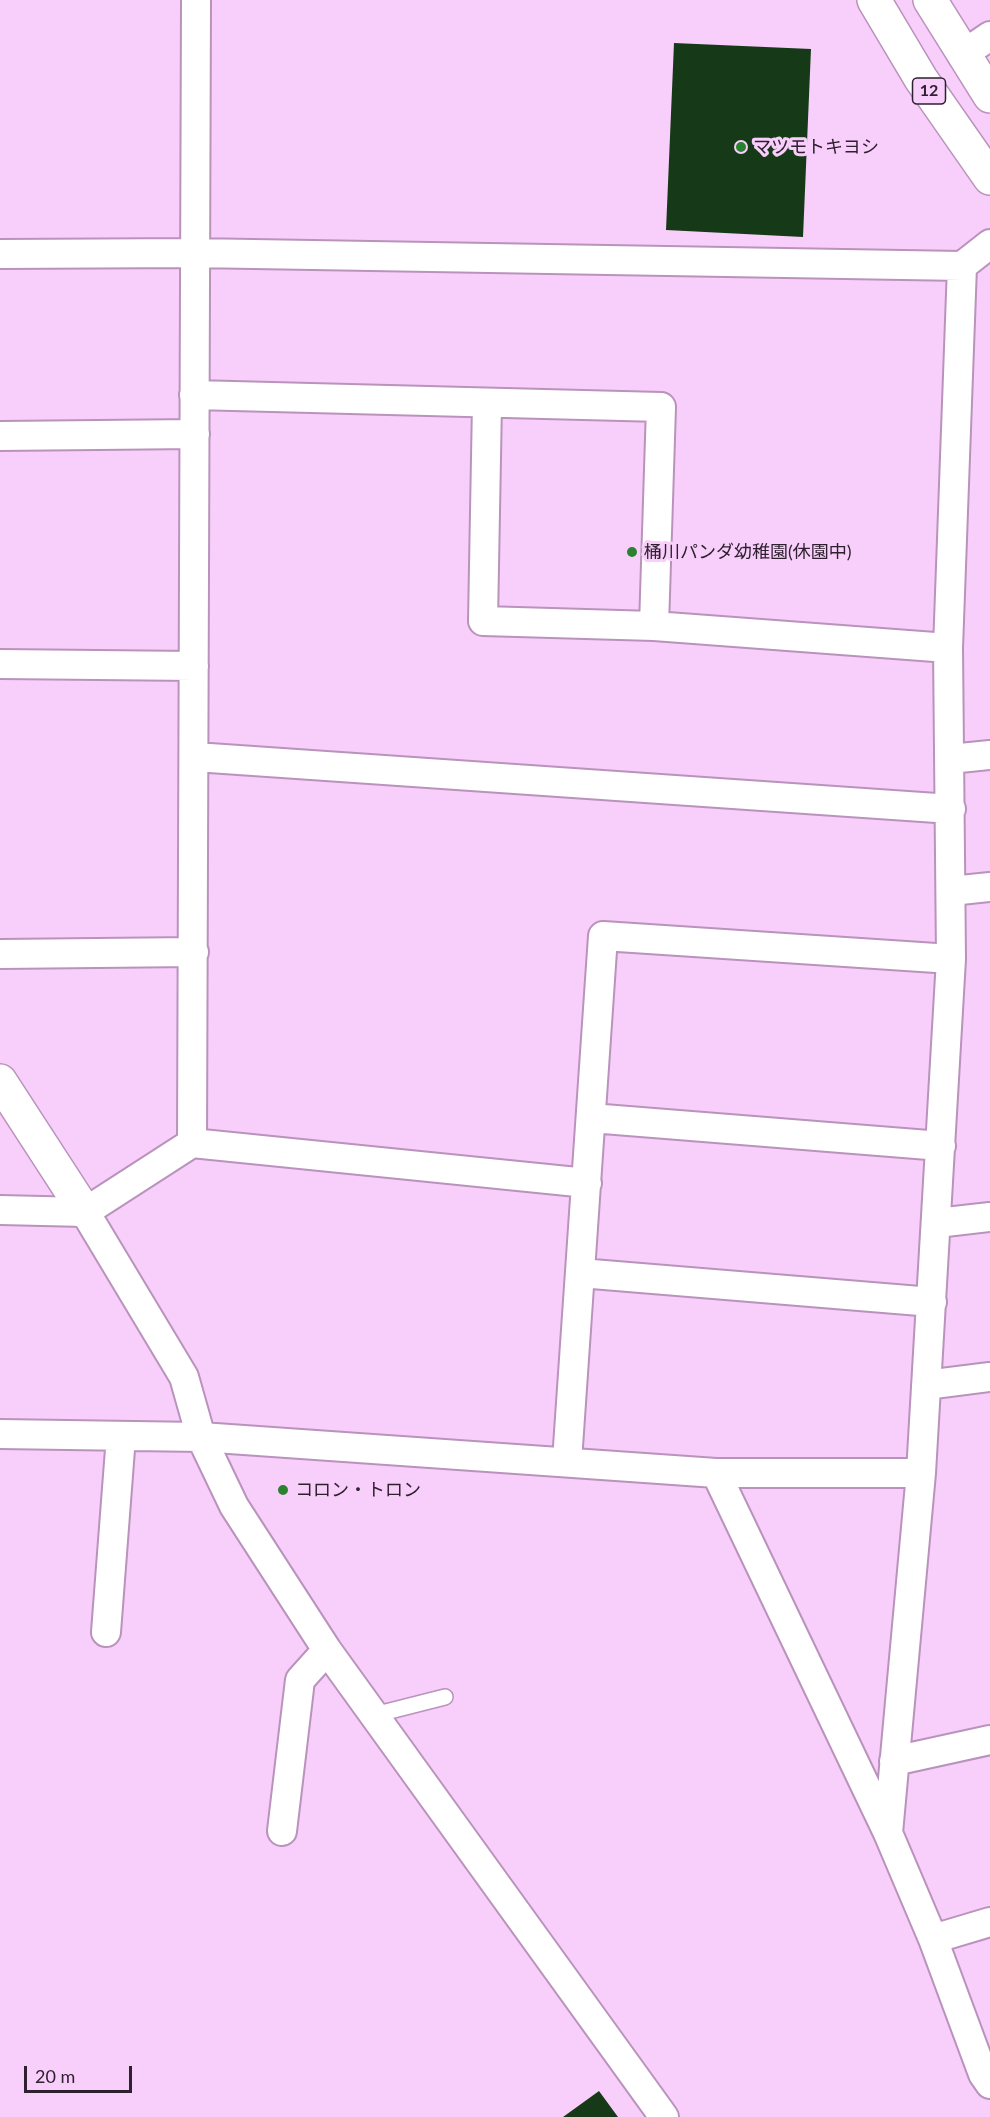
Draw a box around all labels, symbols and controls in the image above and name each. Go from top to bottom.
road number: 12 [912,78,946,104]
place label: マツモトキヨシ [753,136,879,158]
marker: マツモトキヨシ [734,140,748,154]
place label: 桶川パンダ幼稚園(休園中) [644,541,852,563]
marker: 桶川パンダ幼稚園(休園中) [625,545,639,559]
place label: コロン・トロン [295,1479,421,1501]
marker: コロン・トロン [276,1483,290,1497]
scale bar [27,2054,135,2092]
text: 20 m [35,2065,75,2087]

